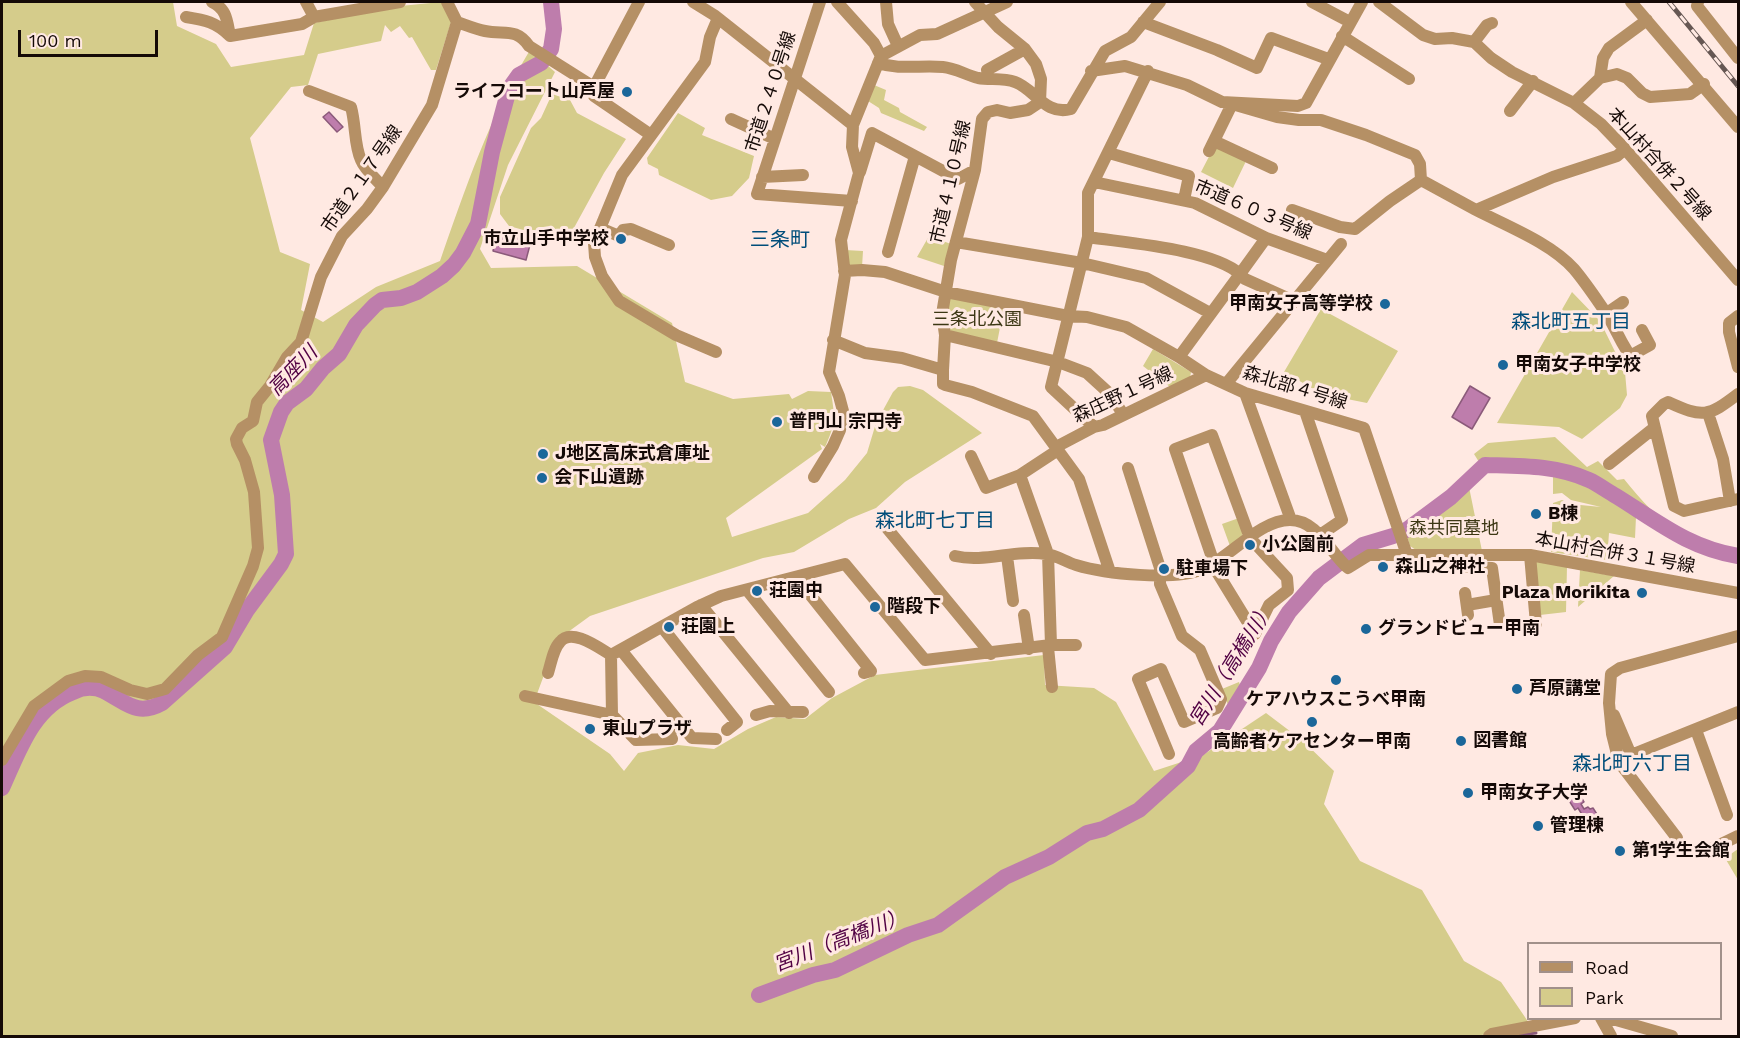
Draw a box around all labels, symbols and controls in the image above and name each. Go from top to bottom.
scale bar [21,18,160,56]
street label: 市道２４０号線 [741,29,801,155]
text: 100 m [29,30,82,51]
place label: ライフコート山芦屋 [453,81,615,103]
marker: ライフコート山芦屋 [620,85,634,99]
street label: 本山村合併２号線 [1603,103,1715,225]
street label: 市道４１０号線 [926,118,976,246]
street label: 市道２１７号線 [317,121,407,237]
street label: 市道６０３号線 [1191,175,1315,245]
place label: 市立山手中学校 [483,228,609,250]
district label: 三条町 [750,228,810,252]
marker: 市立山手中学校 [614,232,628,246]
place label: 甲南女子高等学校 [1229,293,1373,315]
marker: 甲南女子高等学校 [1378,297,1392,311]
park label: 三条北公園 [932,309,1022,331]
district label: 森北町五丁目 [1511,310,1631,334]
water label: 高座川 [264,341,322,401]
place label: 甲南女子中学校 [1515,354,1641,376]
marker: 甲南女子中学校 [1496,358,1510,372]
street label: 森庄野１号線 [1069,362,1177,428]
street label: 森北部４号線 [1240,362,1350,414]
place label: 普門山 宗円寺 [789,411,902,433]
marker: 普門山 宗円寺 [770,415,784,429]
place label: J地区高床式倉庫址 [555,443,710,465]
marker: J地区高床式倉庫址 [536,447,550,461]
place label: 会下山遺跡 [554,467,644,489]
marker: 会下山遺跡 [535,471,549,485]
place label: B棟 [1548,503,1578,525]
marker: B棟 [1529,507,1543,521]
district label: 森北町七丁目 [875,509,995,533]
park label: 森共同墓地 [1409,518,1499,540]
street label: 本山村合併３１号線 [1533,528,1697,578]
place label: 小公園前 [1262,534,1334,556]
marker: 小公園前 [1243,538,1257,552]
place label: 森山之神社 [1395,556,1485,578]
place label: 駐車場下 [1176,558,1248,580]
marker: 森山之神社 [1376,560,1390,574]
marker: 駐車場下 [1157,562,1171,576]
place label: 荘園中 [769,580,823,602]
place label: Plaza Morikita [1502,582,1630,604]
marker: 荘園中 [750,584,764,598]
marker: Plaza Morikita [1635,586,1649,600]
place label: 階段下 [887,596,941,618]
water label: 宮川（高橋川） [1185,599,1279,731]
marker: 階段下 [868,600,882,614]
place label: 荘園上 [681,616,735,638]
place label: グランドビュー甲南 [1378,618,1540,640]
marker: 荘園上 [662,620,676,634]
marker: グランドビュー甲南 [1359,622,1373,636]
marker: ケアハウスこうべ甲南 [1329,673,1343,687]
place label: 芦原講堂 [1529,678,1601,700]
marker: 芦原講堂 [1510,682,1524,696]
place label: ケアハウスこうべ甲南 [1246,689,1426,711]
marker: 高齢者ケアセンター甲南 [1305,715,1319,729]
place label: 東山プラザ [602,718,692,740]
marker: 東山プラザ [583,722,597,736]
place label: 図書館 [1473,730,1527,752]
place label: 高齢者ケアセンター甲南 [1213,731,1411,753]
marker: 図書館 [1454,734,1468,748]
district label: 森北町六丁目 [1572,752,1692,776]
place label: 甲南女子大学 [1480,782,1588,804]
marker: 甲南女子大学 [1461,786,1475,800]
place label: 管理棟 [1550,815,1604,837]
marker: 管理棟 [1531,819,1545,833]
place label: 第1学生会館 [1632,840,1730,862]
marker: 第1学生会館 [1613,844,1627,858]
water label: 宮川（高橋川） [770,905,910,977]
legend [1527,942,1722,1020]
text: Road [1585,957,1629,978]
text: Park [1585,987,1624,1008]

